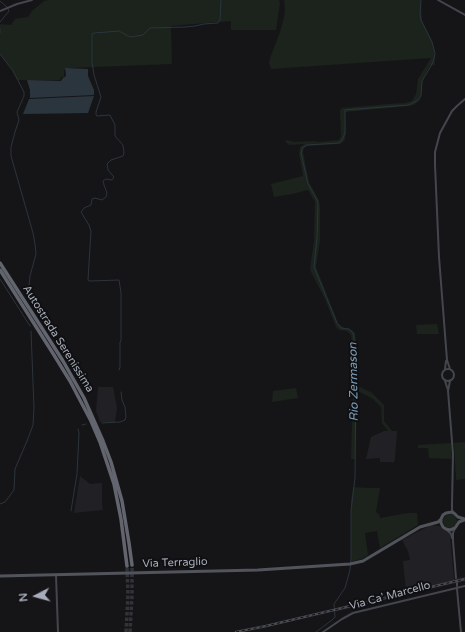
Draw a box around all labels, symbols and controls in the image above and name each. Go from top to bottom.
street label: Autostrada Serenissima [20,283,96,395]
water label: Rio Zermason [346,342,362,422]
street label: Via Terraglio [142,555,208,571]
north arrow [16,576,56,616]
street label: Via Ca' Marcello [348,579,432,613]
text: N [17,592,30,602]

